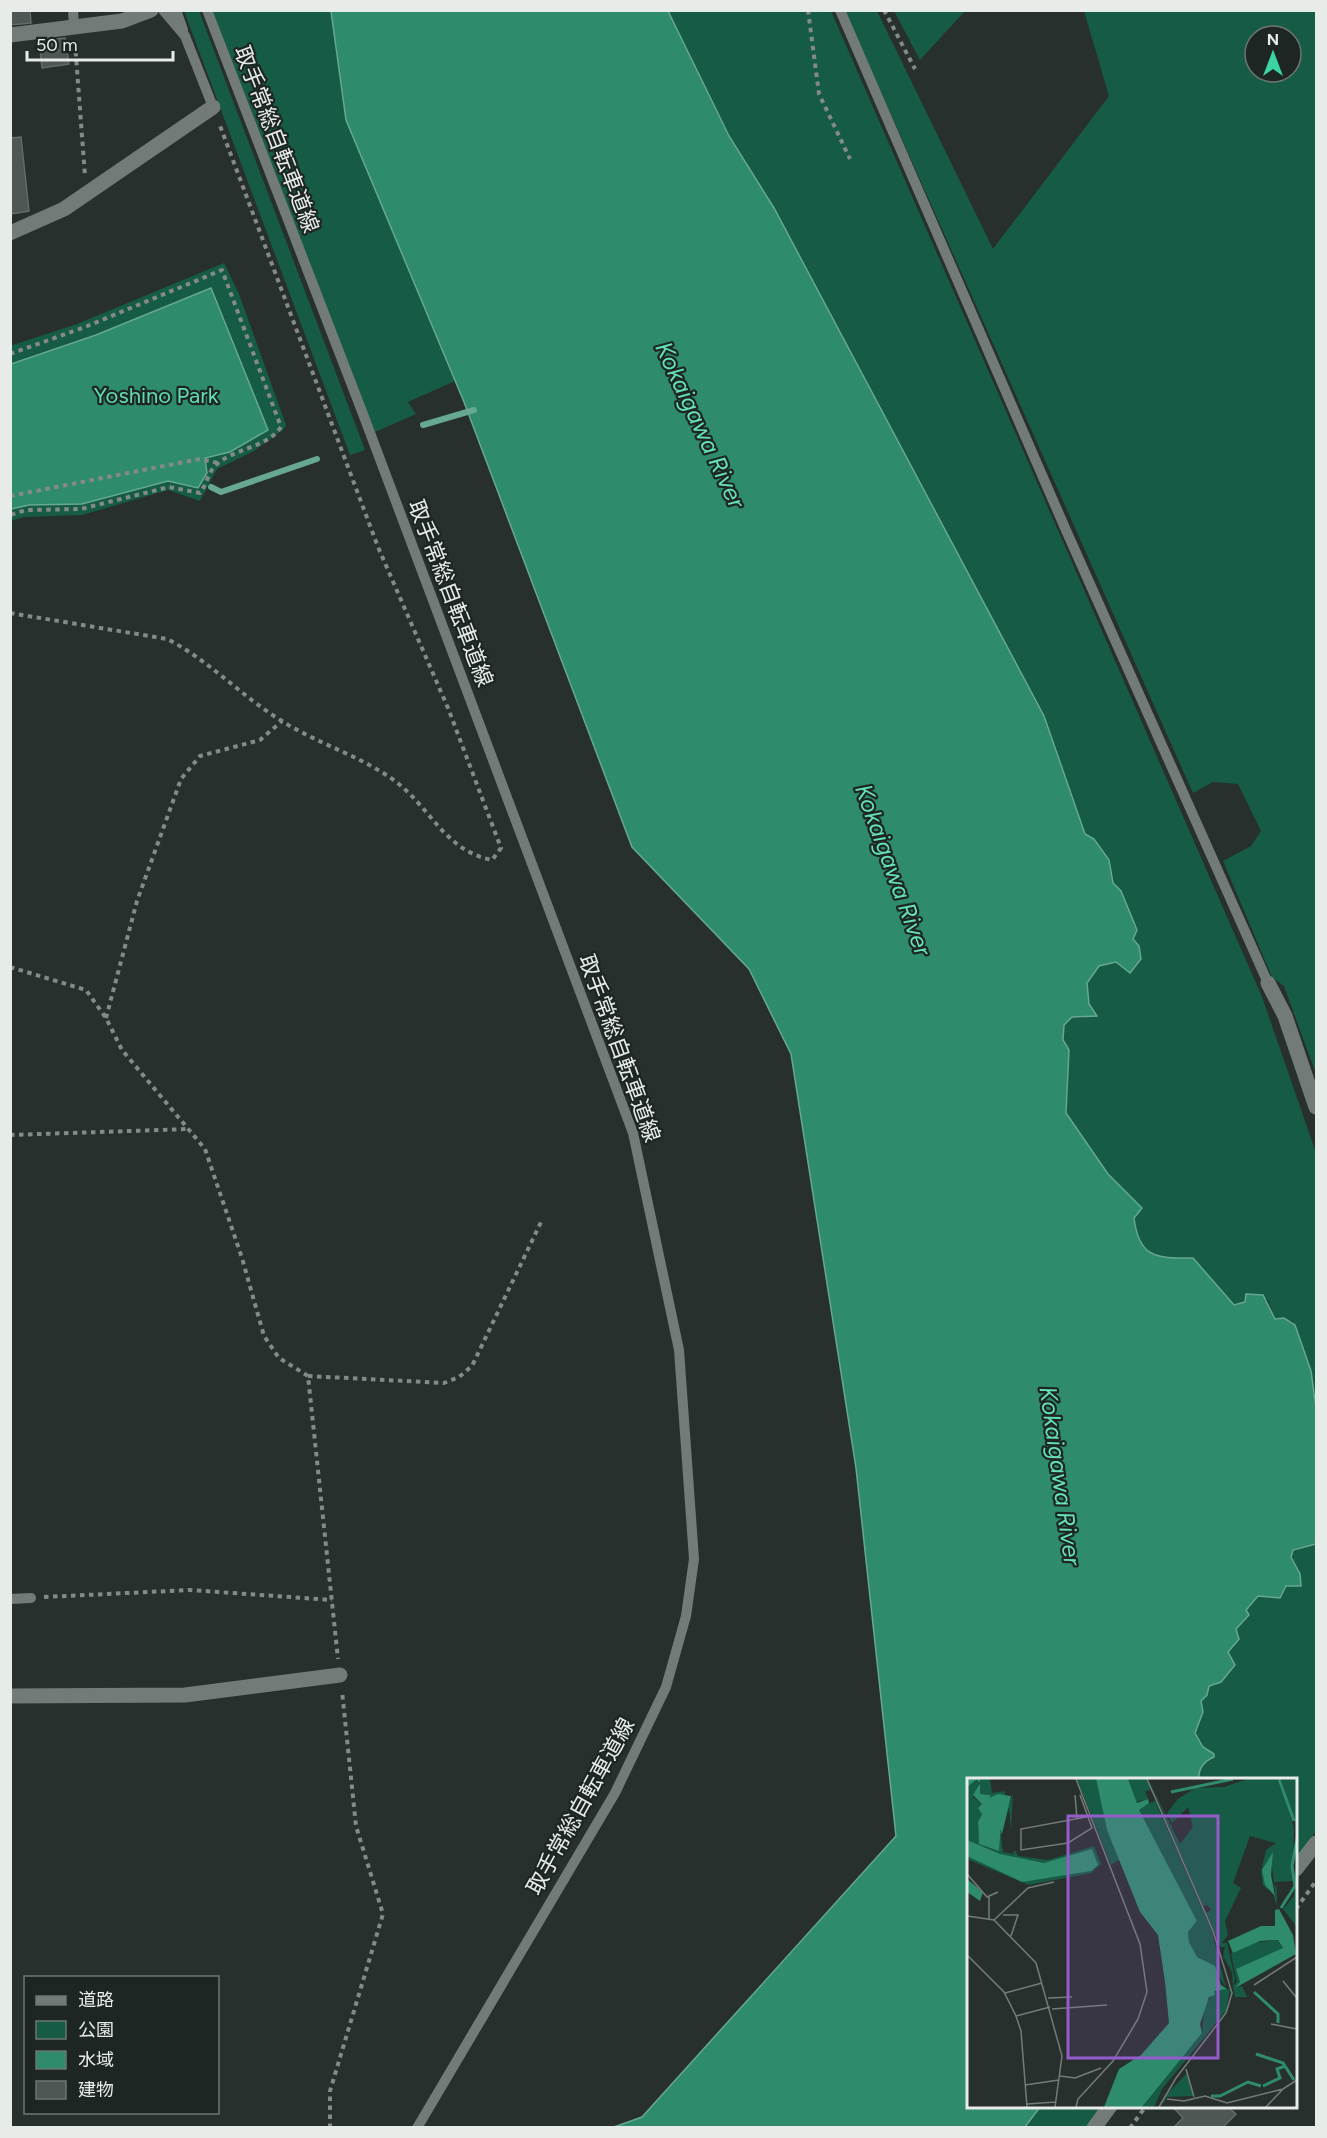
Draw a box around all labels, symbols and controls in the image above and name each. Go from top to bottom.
scale bar [27,24,172,62]
north arrow [1243,24,1303,84]
text: N [1267,30,1279,49]
text: 50 m [36,34,78,56]
street label: 取手常総自転車道線 [228,42,325,236]
water label: Kokaigawa River [649,337,752,513]
park label: Yoshino Park [94,382,219,409]
street label: 取手常総自転車道線 [402,496,499,690]
water label: Kokaigawa River [849,780,938,960]
street label: 取手常総自転車道線 [573,951,666,1146]
water label: Kokaigawa River [1034,1385,1088,1568]
street label: 取手常総自転車道線 [521,1713,640,1899]
inset map [967,1778,1297,2108]
legend [24,1976,219,2114]
text: 道路 [78,1989,114,2011]
text: 公園 [78,2019,114,2041]
text: 水域 [78,2049,114,2071]
text: 建物 [78,2079,114,2101]

